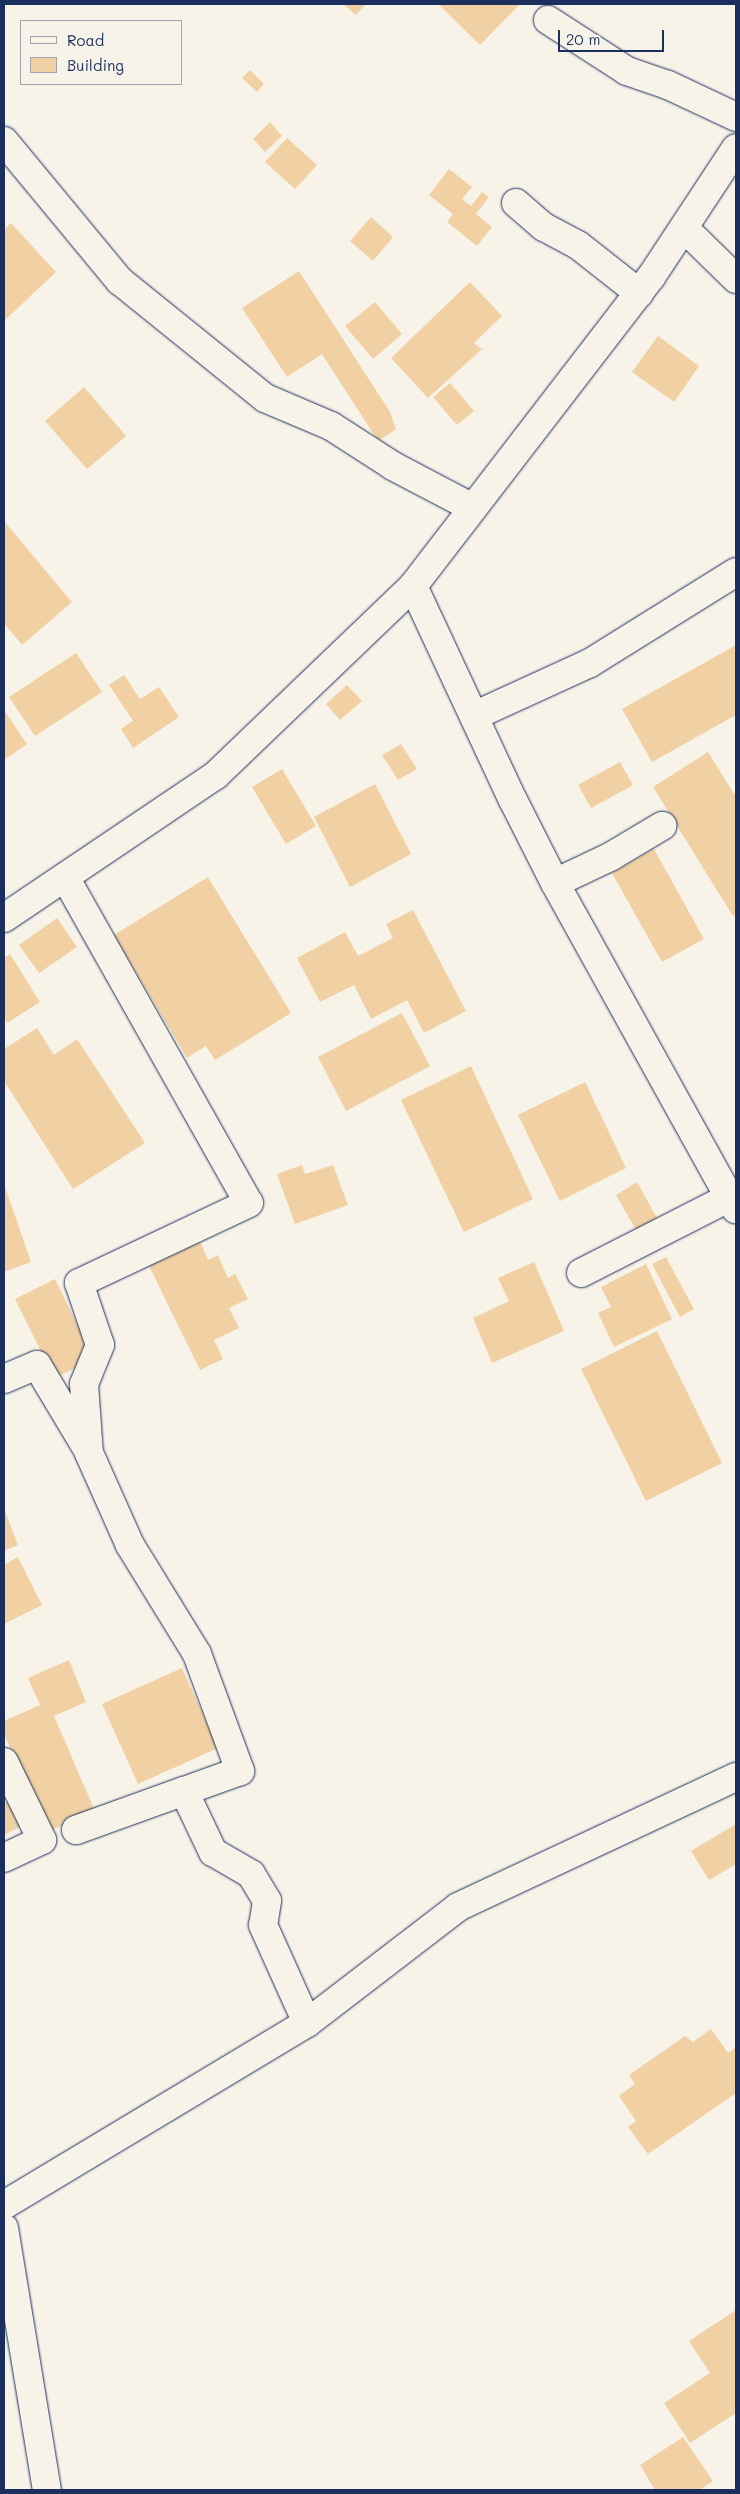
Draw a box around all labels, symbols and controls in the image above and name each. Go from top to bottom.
legend [20,20,182,85]
scale bar [560,20,666,52]
text: 20 m [566,29,600,49]
text: Road [67,30,104,50]
text: Building [67,55,124,75]

